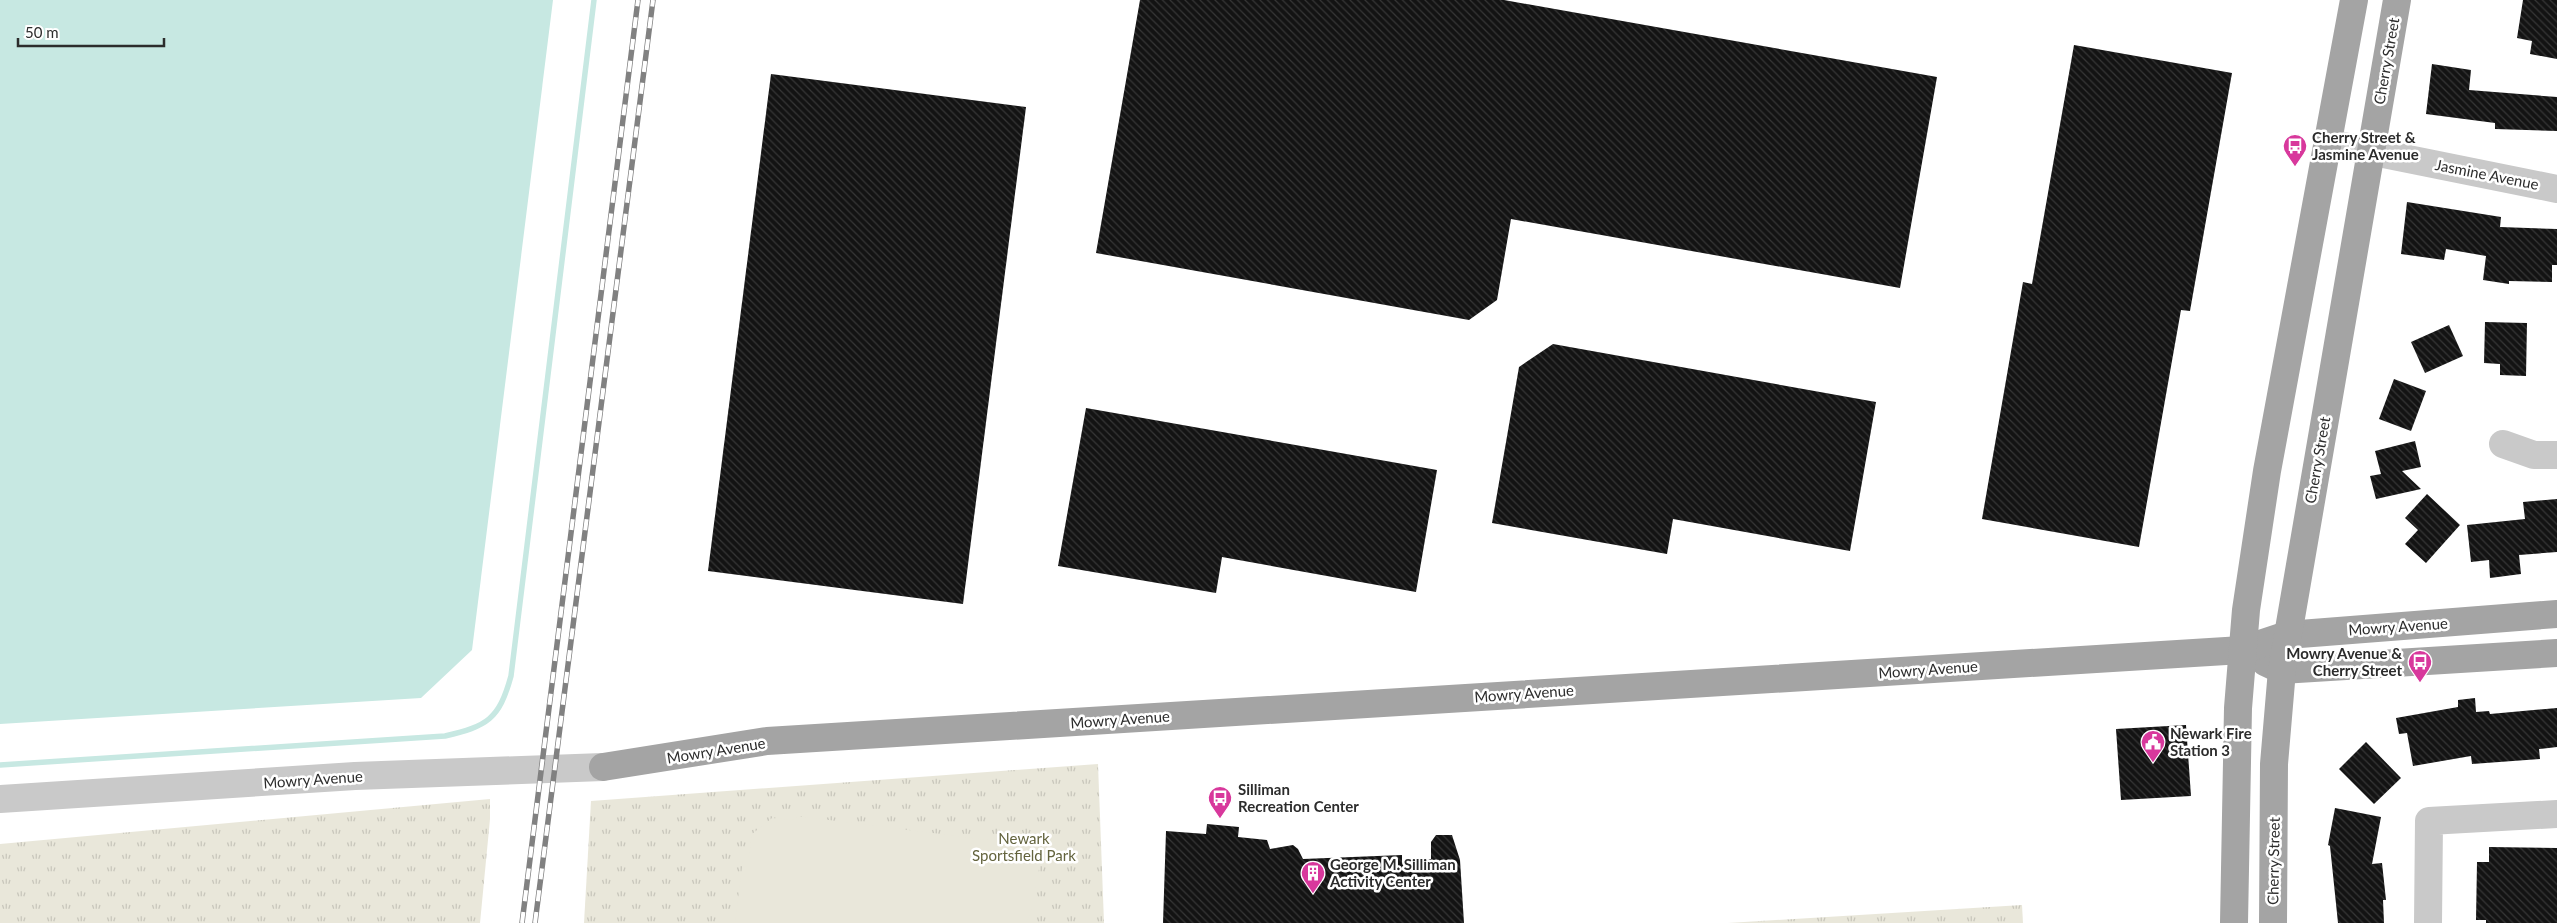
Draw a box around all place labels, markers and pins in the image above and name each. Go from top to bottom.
place label: Cherry Street & Jasmine Avenue [2312,128,2419,163]
bus stop icon: Cherry Street & Jasmine Avenue [2282,133,2308,167]
place label: Mowry Avenue & Cherry Street [2286,644,2402,679]
bus stop icon: Mowry Avenue & Cherry Street [2407,649,2433,683]
place label: Newark Fire Station 3 [2170,724,2252,759]
public building icon: Newark Fire Station 3 [2140,729,2166,763]
place label: Silliman Recreation Center [1238,780,1359,815]
bus stop icon: Silliman Recreation Center [1207,785,1233,819]
place label: George M. Silliman Activity Center [1329,855,1456,890]
building icon: George M. Silliman Activity Center [1300,860,1326,894]

